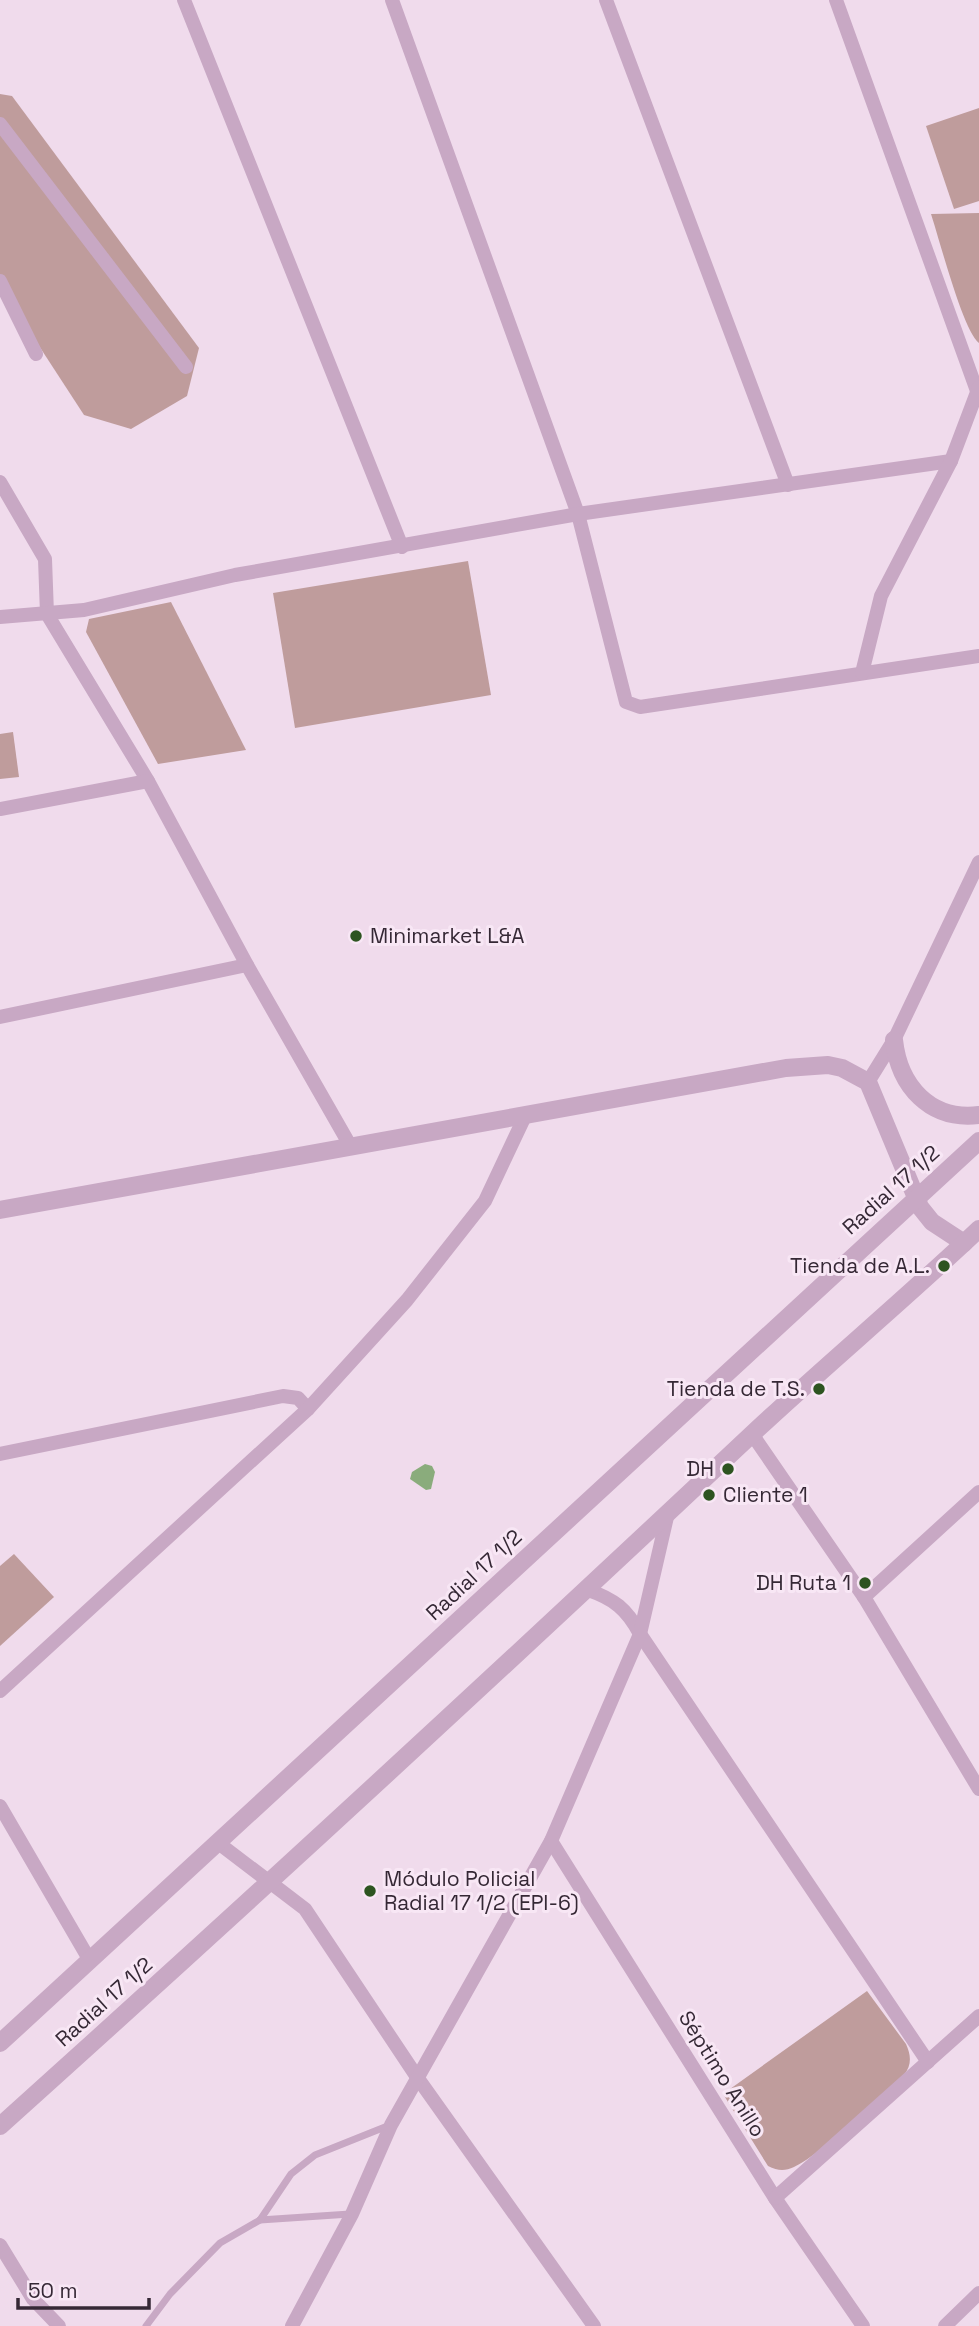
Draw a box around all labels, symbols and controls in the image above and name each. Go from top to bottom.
place label: Minimarket L&A [370,922,525,949]
marker: Minimarket L&A [348,928,364,944]
street label: Radial 17 1/2 [836,1139,945,1240]
place label: Tienda de A.L. [790,1252,930,1279]
marker: Tienda de A.L. [936,1258,952,1274]
place label: Tienda de T.S. [667,1375,805,1402]
marker: Tienda de T.S. [811,1381,827,1397]
place label: DH [686,1455,714,1482]
marker: DH [720,1461,736,1477]
place label: Cliente 1 [723,1481,808,1508]
marker: Cliente 1 [701,1487,717,1503]
street label: Radial 17 1/2 [420,1523,527,1626]
place label: DH Ruta 1 [756,1569,851,1596]
marker: DH Ruta 1 [857,1575,873,1591]
place label: Módulo Policial Radial 17 1/2 (EPI-6) [384,1865,579,1916]
marker: Módulo Policial Radial 17 1/2 (EPI-6) [362,1883,378,1899]
street label: Radial 17 1/2 [49,1951,158,2052]
street label: Séptimo Anillo [673,2006,772,2142]
scale bar [18,2266,149,2310]
text: 50 m [28,2277,78,2304]

